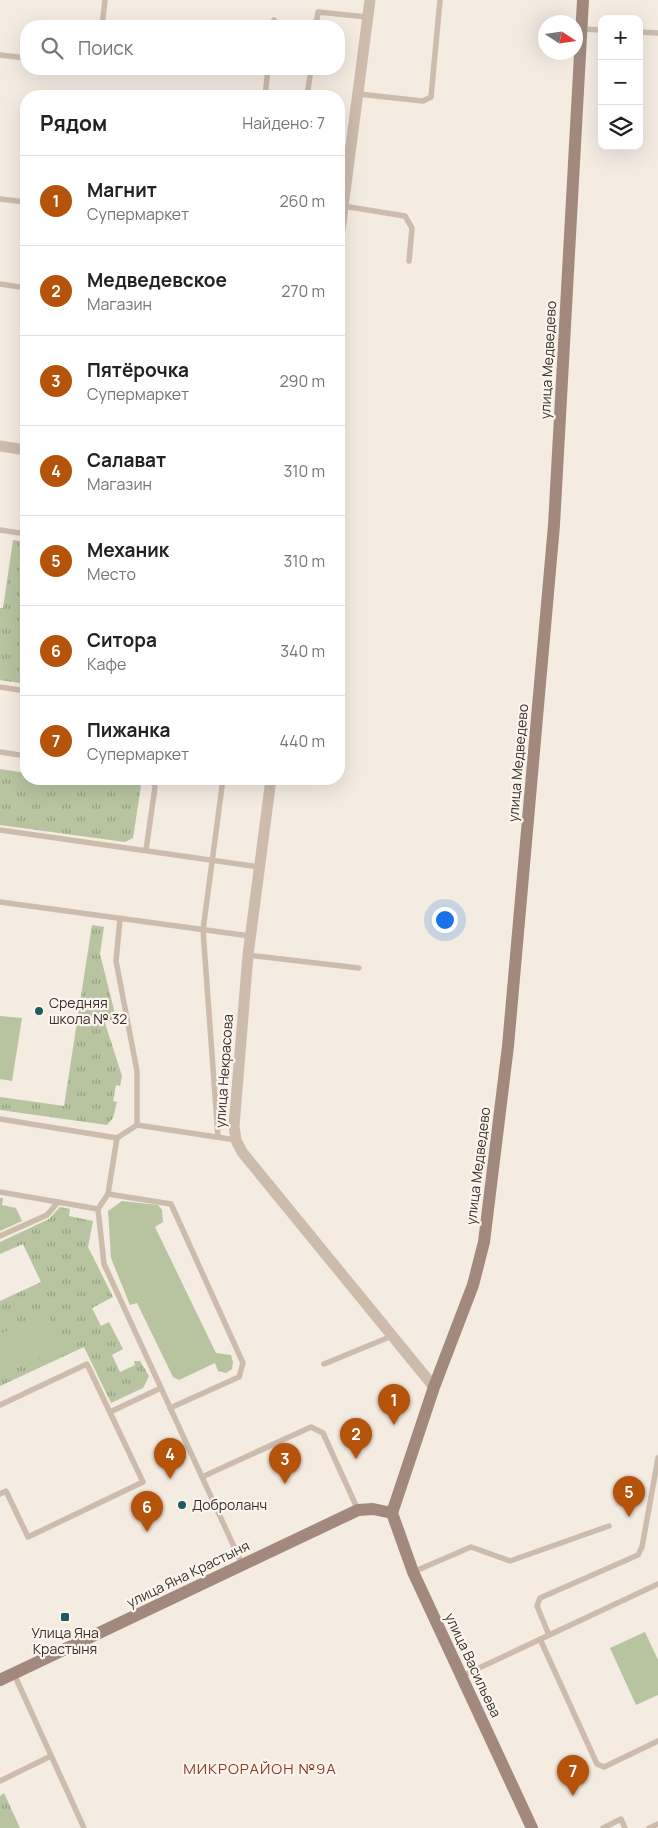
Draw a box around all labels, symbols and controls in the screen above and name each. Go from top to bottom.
north arrow [538,15,583,60]
map controls [598,15,643,150]
button: + [598,15,643,60]
search box [20,20,345,75]
icon: search [38,34,66,62]
text: Поиск [78,35,133,61]
button: − [598,60,643,105]
button: layers [598,105,643,150]
text: Рядом [40,109,107,137]
text: Найдено: 7 [242,112,325,134]
text: Магнит [87,177,157,203]
text: 1 [52,190,60,212]
text: 260 m [279,190,325,212]
text: Супермаркет [87,203,189,225]
text: Медведевское [87,267,227,293]
text: 2 [51,280,61,302]
text: 270 m [281,280,325,302]
text: Магазин [87,293,152,315]
street label: улица Медведево [535,300,560,420]
text: Пятёрочка [87,357,189,383]
text: 3 [51,370,61,392]
text: 290 m [279,370,325,392]
text: Супермаркет [87,383,189,405]
text: Салават [87,447,166,473]
text: 4 [51,460,61,482]
text: 310 m [283,460,325,482]
text: Магазин [87,473,152,495]
text: Механик [87,537,169,563]
text: 5 [51,550,61,572]
text: 310 m [283,550,325,572]
text: Место [87,563,136,585]
text: Ситора [87,627,157,653]
text: 6 [51,640,61,662]
text: 340 m [280,640,325,662]
text: Кафе [87,653,126,675]
street label: улица Медведево [503,703,532,823]
text: Пижанка [87,717,170,743]
text: 7 [52,730,60,752]
text: 440 m [279,730,325,752]
text: Супермаркет [87,743,189,765]
your location [432,907,458,933]
place label: Средняя школа № 32 [49,993,127,1028]
marker: Средняя школа № 32 [33,1005,45,1017]
street label: улица Некрасова [210,1013,237,1129]
street label: улица Медведево [461,1106,494,1226]
pin: 1 [378,1384,410,1425]
pin: 2 [340,1418,372,1459]
pin: 4 [154,1438,186,1479]
pin: 3 [269,1443,301,1484]
pin: 5 [613,1476,645,1517]
pin: 6 [131,1491,163,1532]
place label: Доброланч [192,1495,267,1514]
marker: Доброланч [176,1499,188,1511]
street label: улица Яна Крастыня [123,1536,252,1612]
street label: улица Васильева [441,1609,506,1720]
marker: Улица Яна Крастыня [59,1611,71,1623]
place label: Улица Яна Крастыня [31,1623,99,1658]
pin: 7 [557,1755,589,1796]
district label: МИКРОРАЙОН №9А [183,1758,337,1779]

